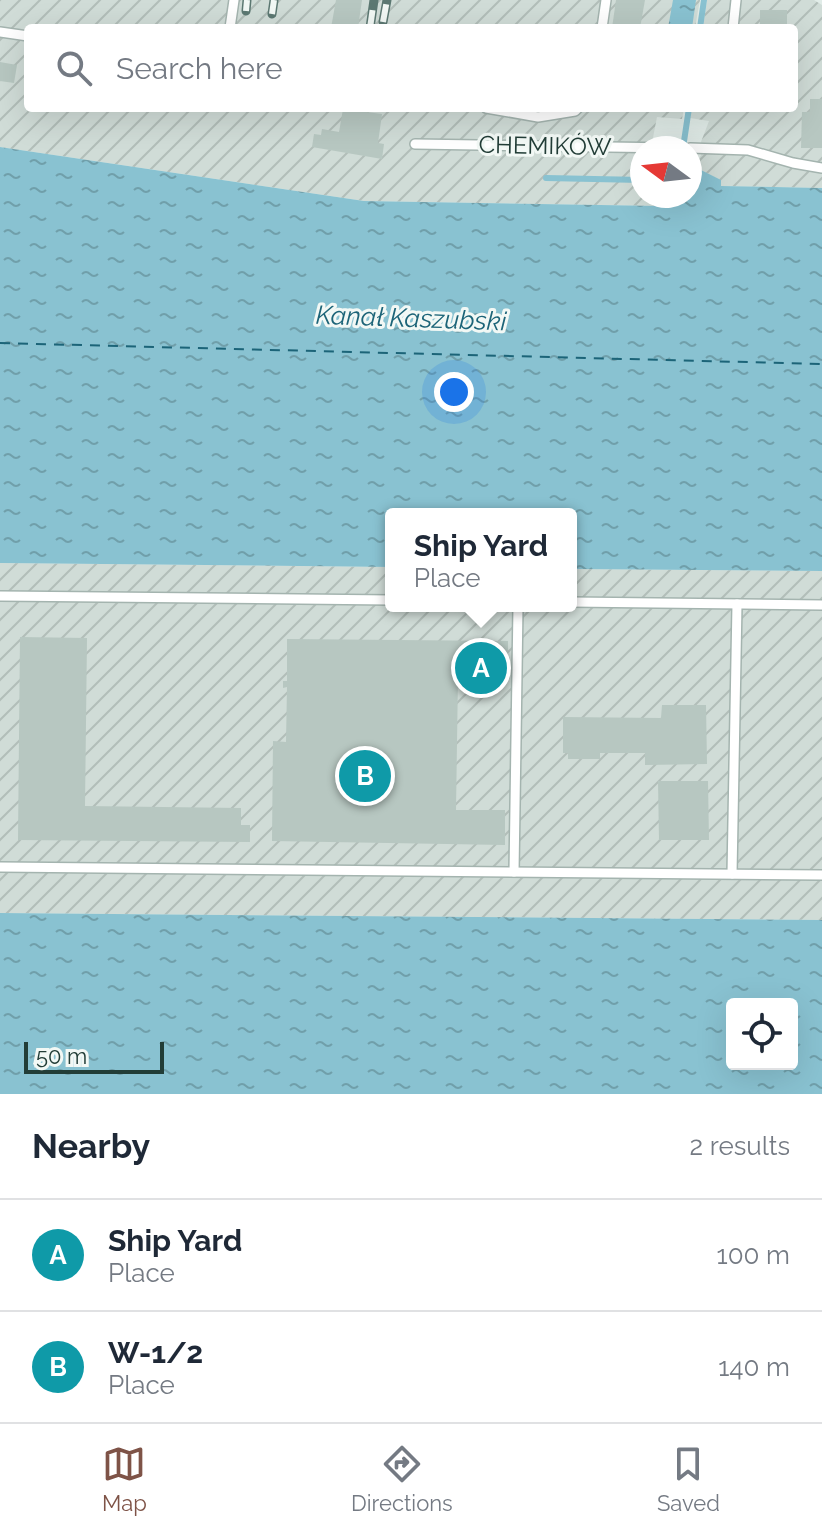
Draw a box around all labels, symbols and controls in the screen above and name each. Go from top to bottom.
search box [24,24,798,112]
icon: search [52,46,96,90]
text: Search here [116,51,283,86]
street label: CHEMIKÓW [478,130,612,161]
north arrow [630,136,702,208]
water label: Kanał Kaszubski [315,300,508,336]
your location [434,372,474,412]
popup [385,508,577,612]
text: Ship Yard [414,528,548,563]
text: Place [414,563,481,593]
pin: A [455,638,507,698]
pin: B [339,746,391,806]
map controls [726,998,798,1070]
button: locate [726,998,798,1070]
scale bar [24,1038,164,1074]
text: 50 m [36,1043,87,1069]
text: Nearby [32,1126,150,1166]
text: 2 results [690,1131,790,1161]
text: Ship Yard [108,1223,242,1258]
text: A [49,1240,67,1270]
text: 100 m [717,1240,790,1270]
text: Place [108,1258,175,1288]
text: W-1/2 [108,1335,203,1370]
text: B [49,1352,67,1382]
text: 140 m [718,1352,790,1382]
text: Place [108,1370,175,1400]
tab: Map [102,1442,147,1516]
tab: Directions [351,1442,453,1516]
tab: Saved [657,1442,720,1516]

